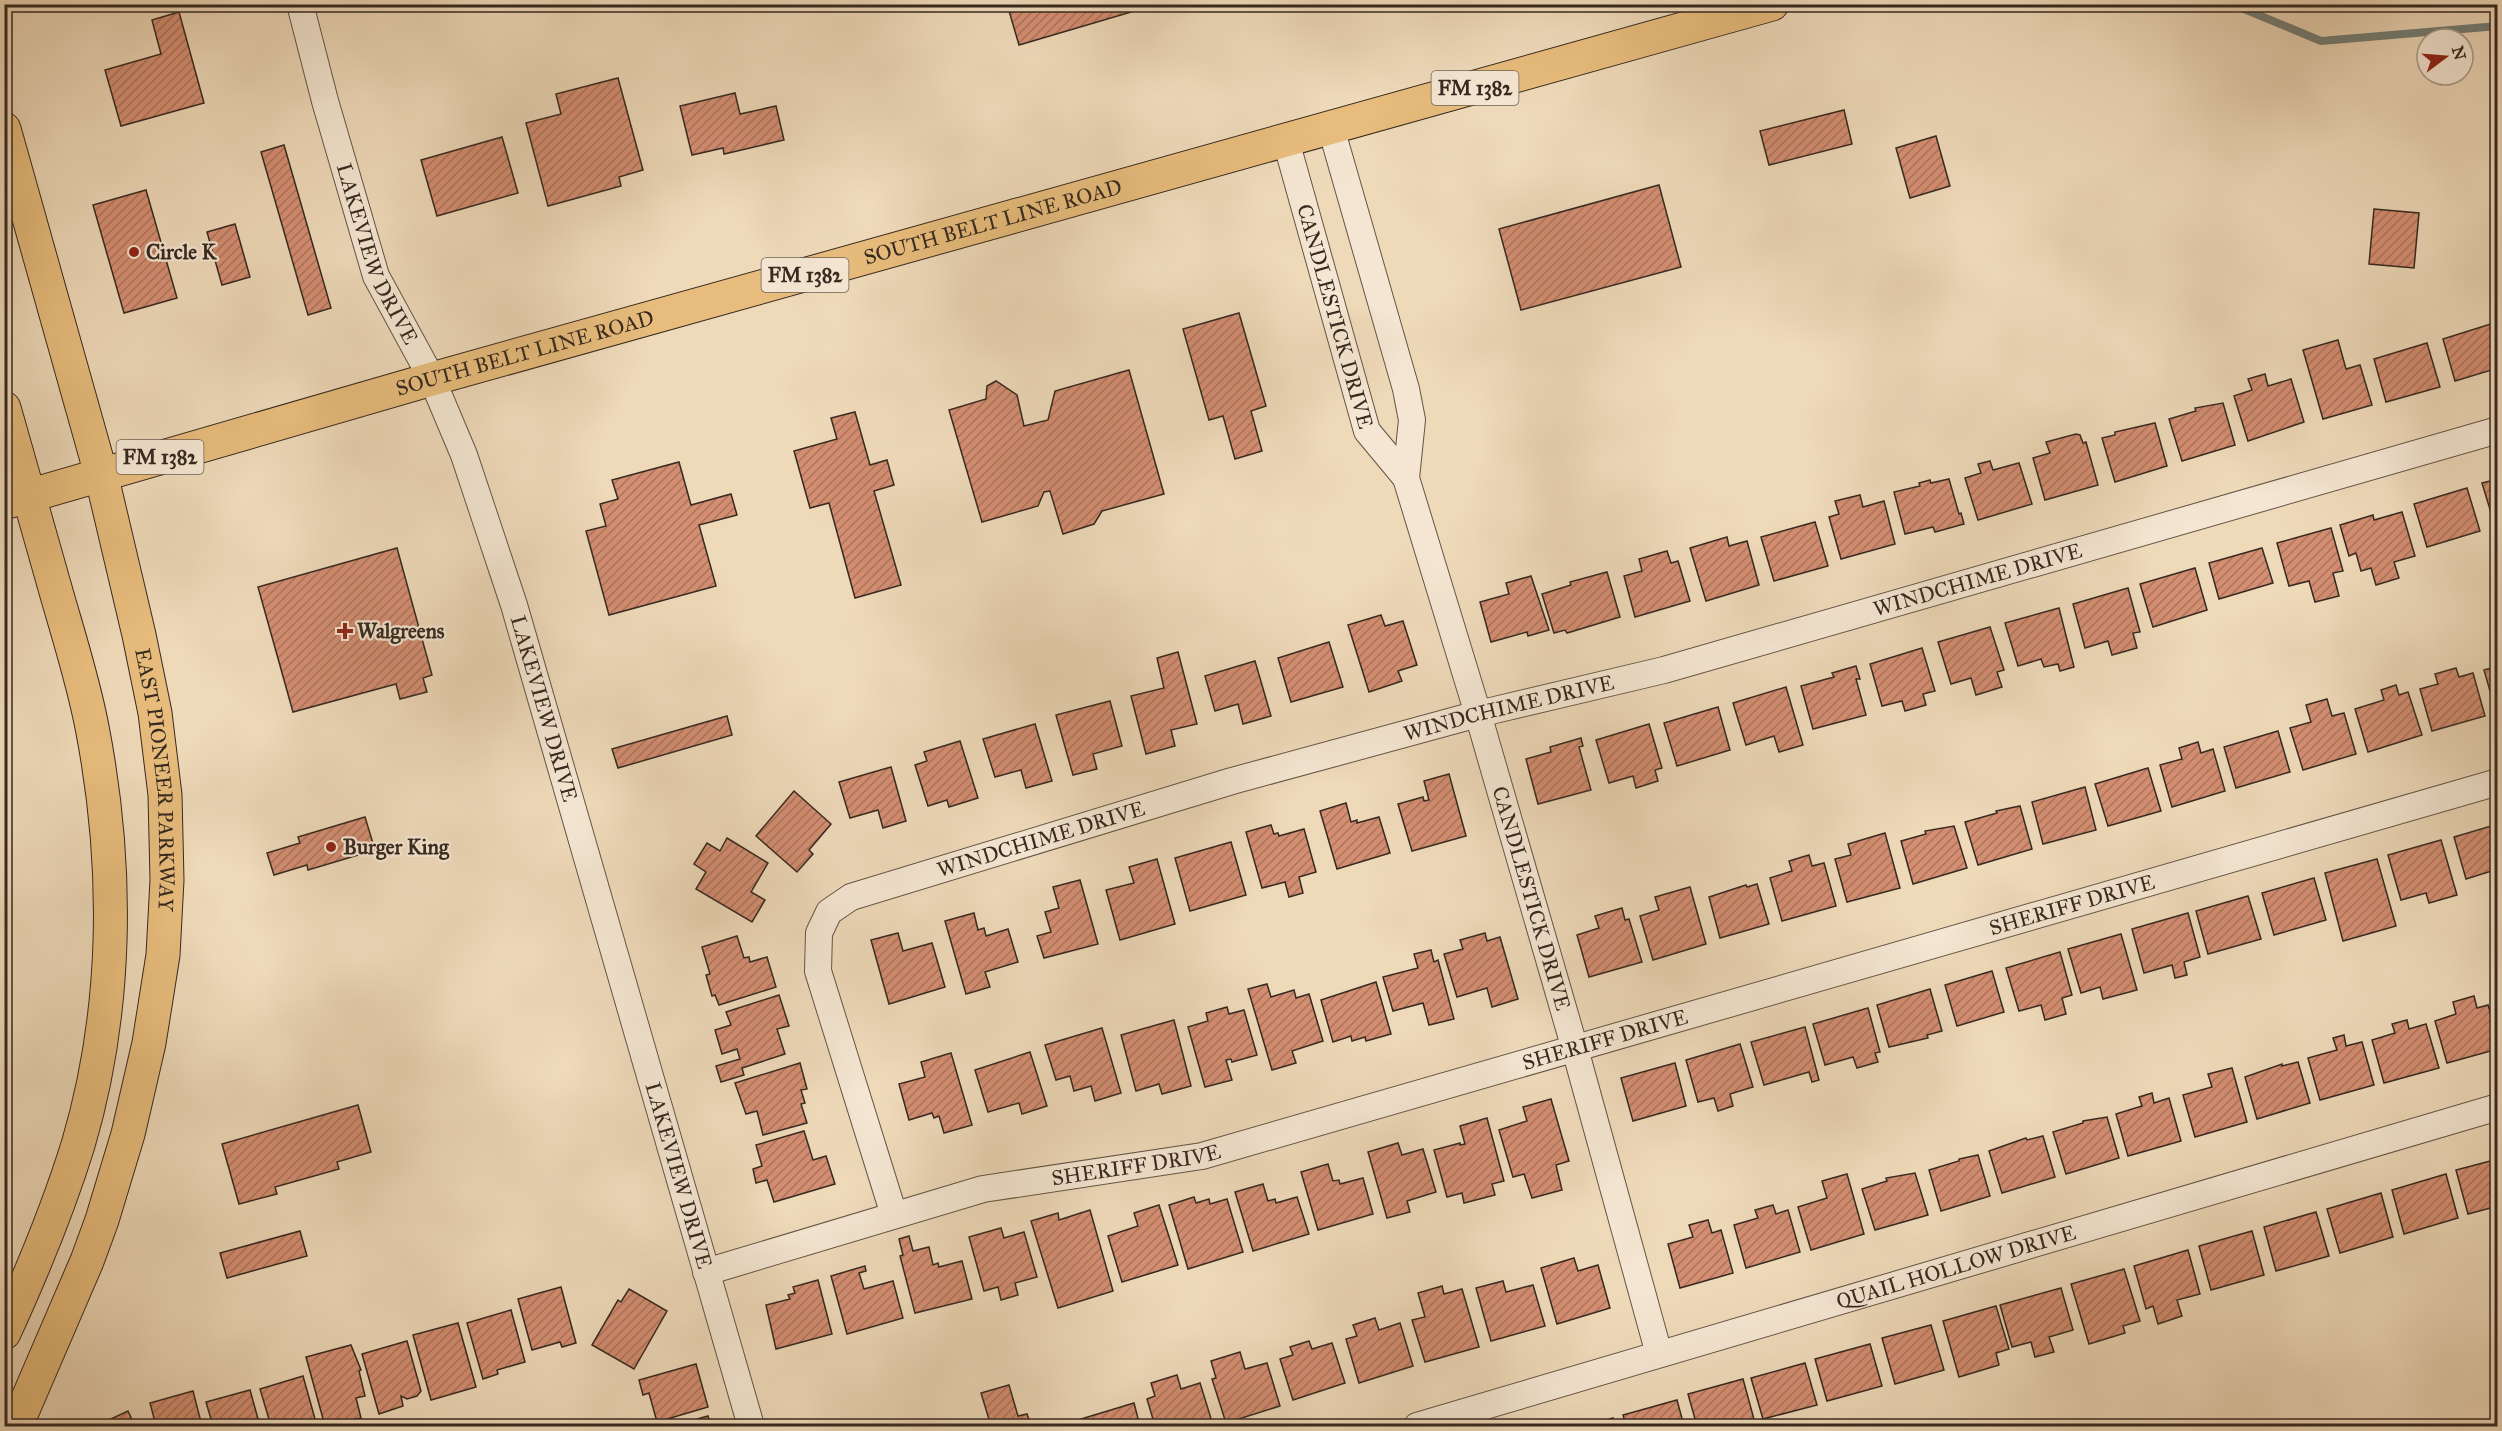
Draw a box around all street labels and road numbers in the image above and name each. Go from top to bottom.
road number: FM 1382 [1432,71,1518,105]
street label: LAKEVIEW DRIVE [331,160,424,349]
street label: SOUTH BELT LINE ROAD [861,174,1125,271]
street label: CANDLESTICK DRIVE [1291,201,1379,432]
road number: FM 1382 [762,258,848,292]
street label: SOUTH BELT LINE ROAD [393,305,657,402]
road number: FM 1382 [116,440,204,474]
street label: WINDCHIME DRIVE [1870,537,2085,622]
street label: LAKEVIEW DRIVE [505,612,583,805]
street label: EAST PIONEER PARKWAY [129,646,180,913]
street label: WINDCHIME DRIVE [1401,669,1617,747]
street label: CANDLESTICK DRIVE [1487,783,1576,1013]
street label: WINDCHIME DRIVE [934,795,1148,883]
street label: SHERIFF DRIVE [1986,869,2158,941]
street label: SHERIFF DRIVE [1519,1004,1691,1076]
street label: LAKEVIEW DRIVE [639,1079,718,1272]
street label: SHERIFF DRIVE [1050,1138,1224,1192]
street label: QUAIL HOLLOW DRIVE [1833,1219,2079,1315]

